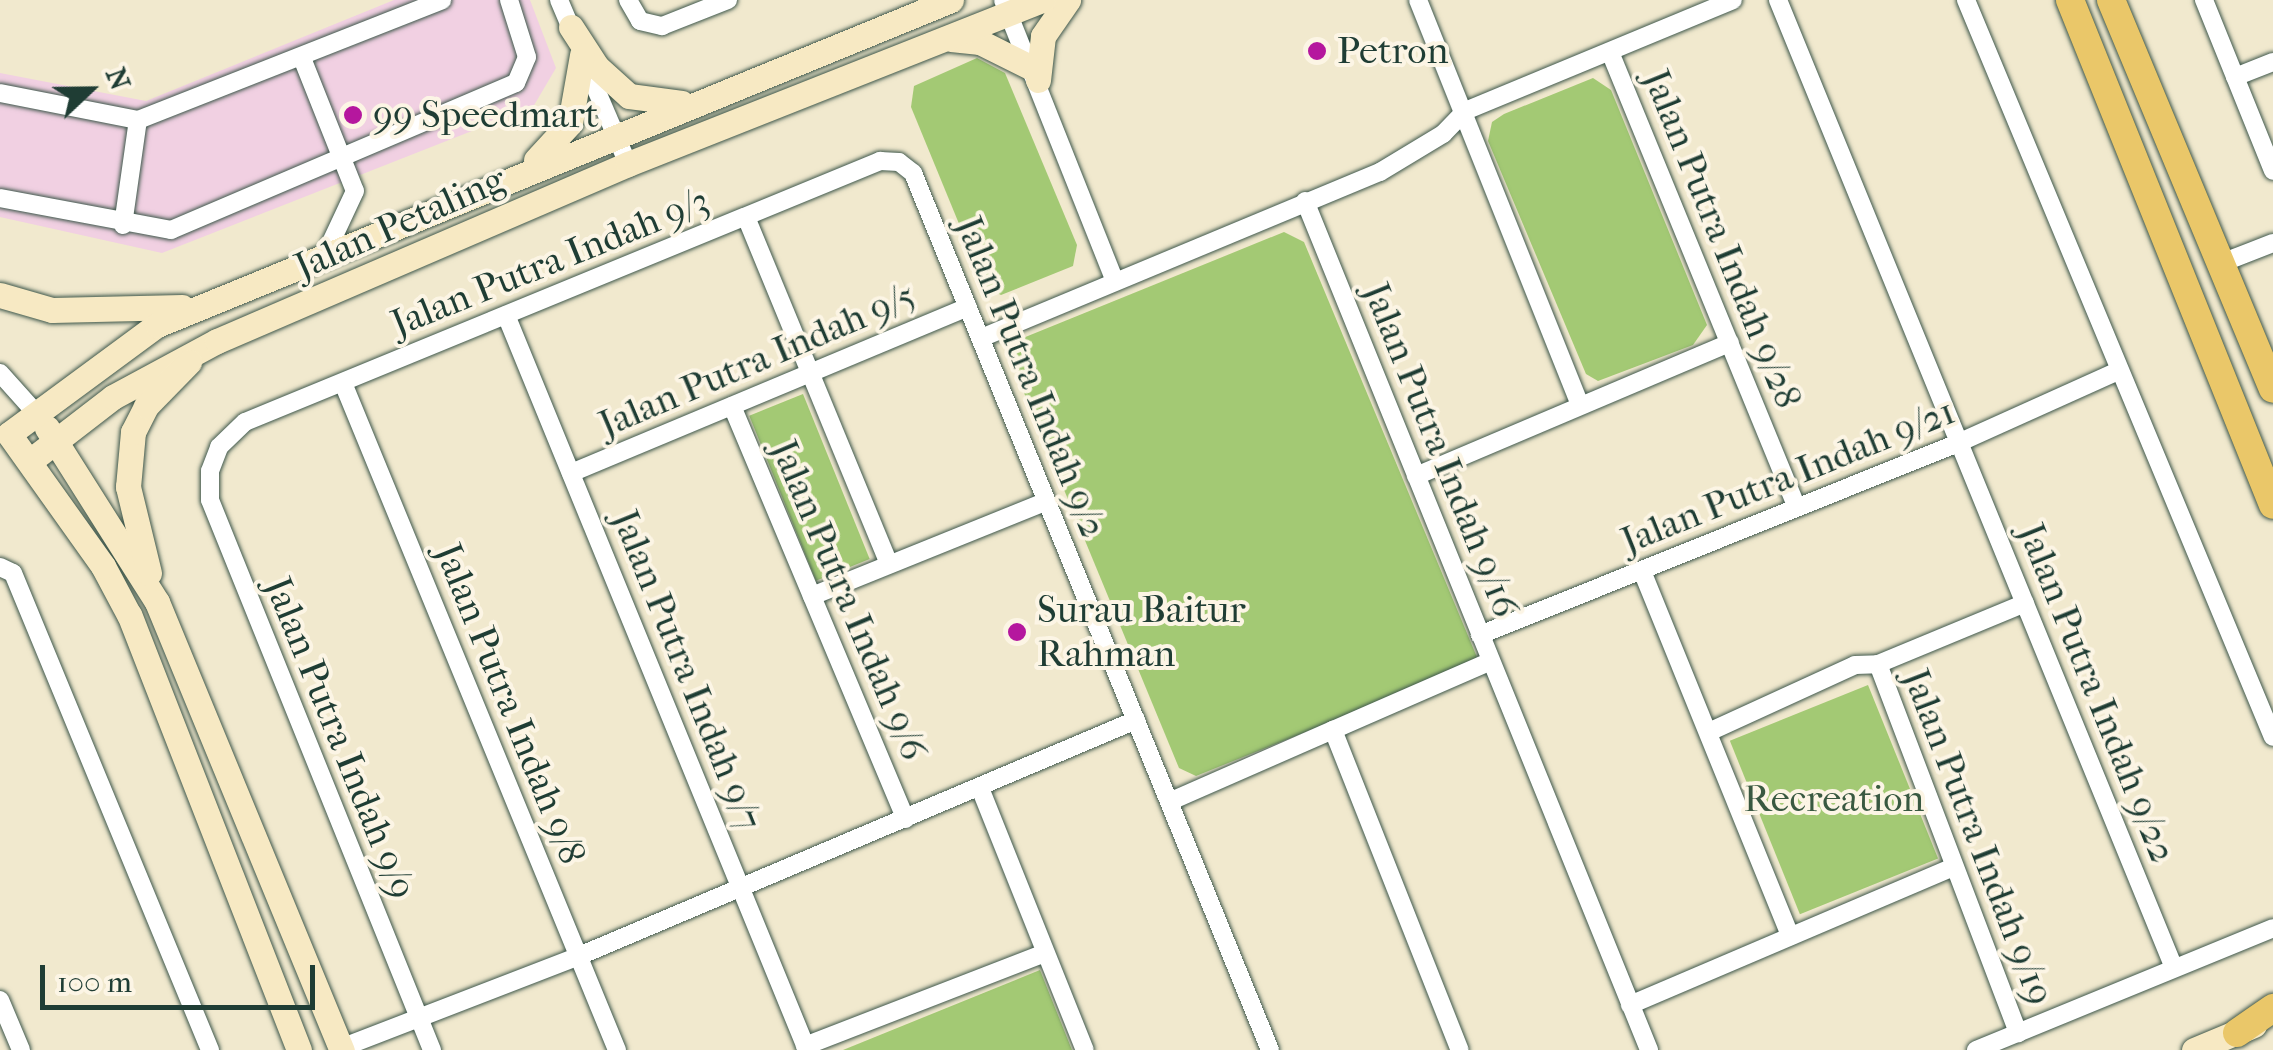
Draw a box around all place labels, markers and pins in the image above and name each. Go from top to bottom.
place label: Petron [1337,28,1448,74]
marker: Petron [1306,40,1328,62]
place label: 99 Speedmart [373,92,599,138]
marker: 99 Speedmart [342,104,364,126]
place label: Surau Baitur Rahman [1037,587,1246,676]
marker: Surau Baitur Rahman [1006,621,1028,643]

